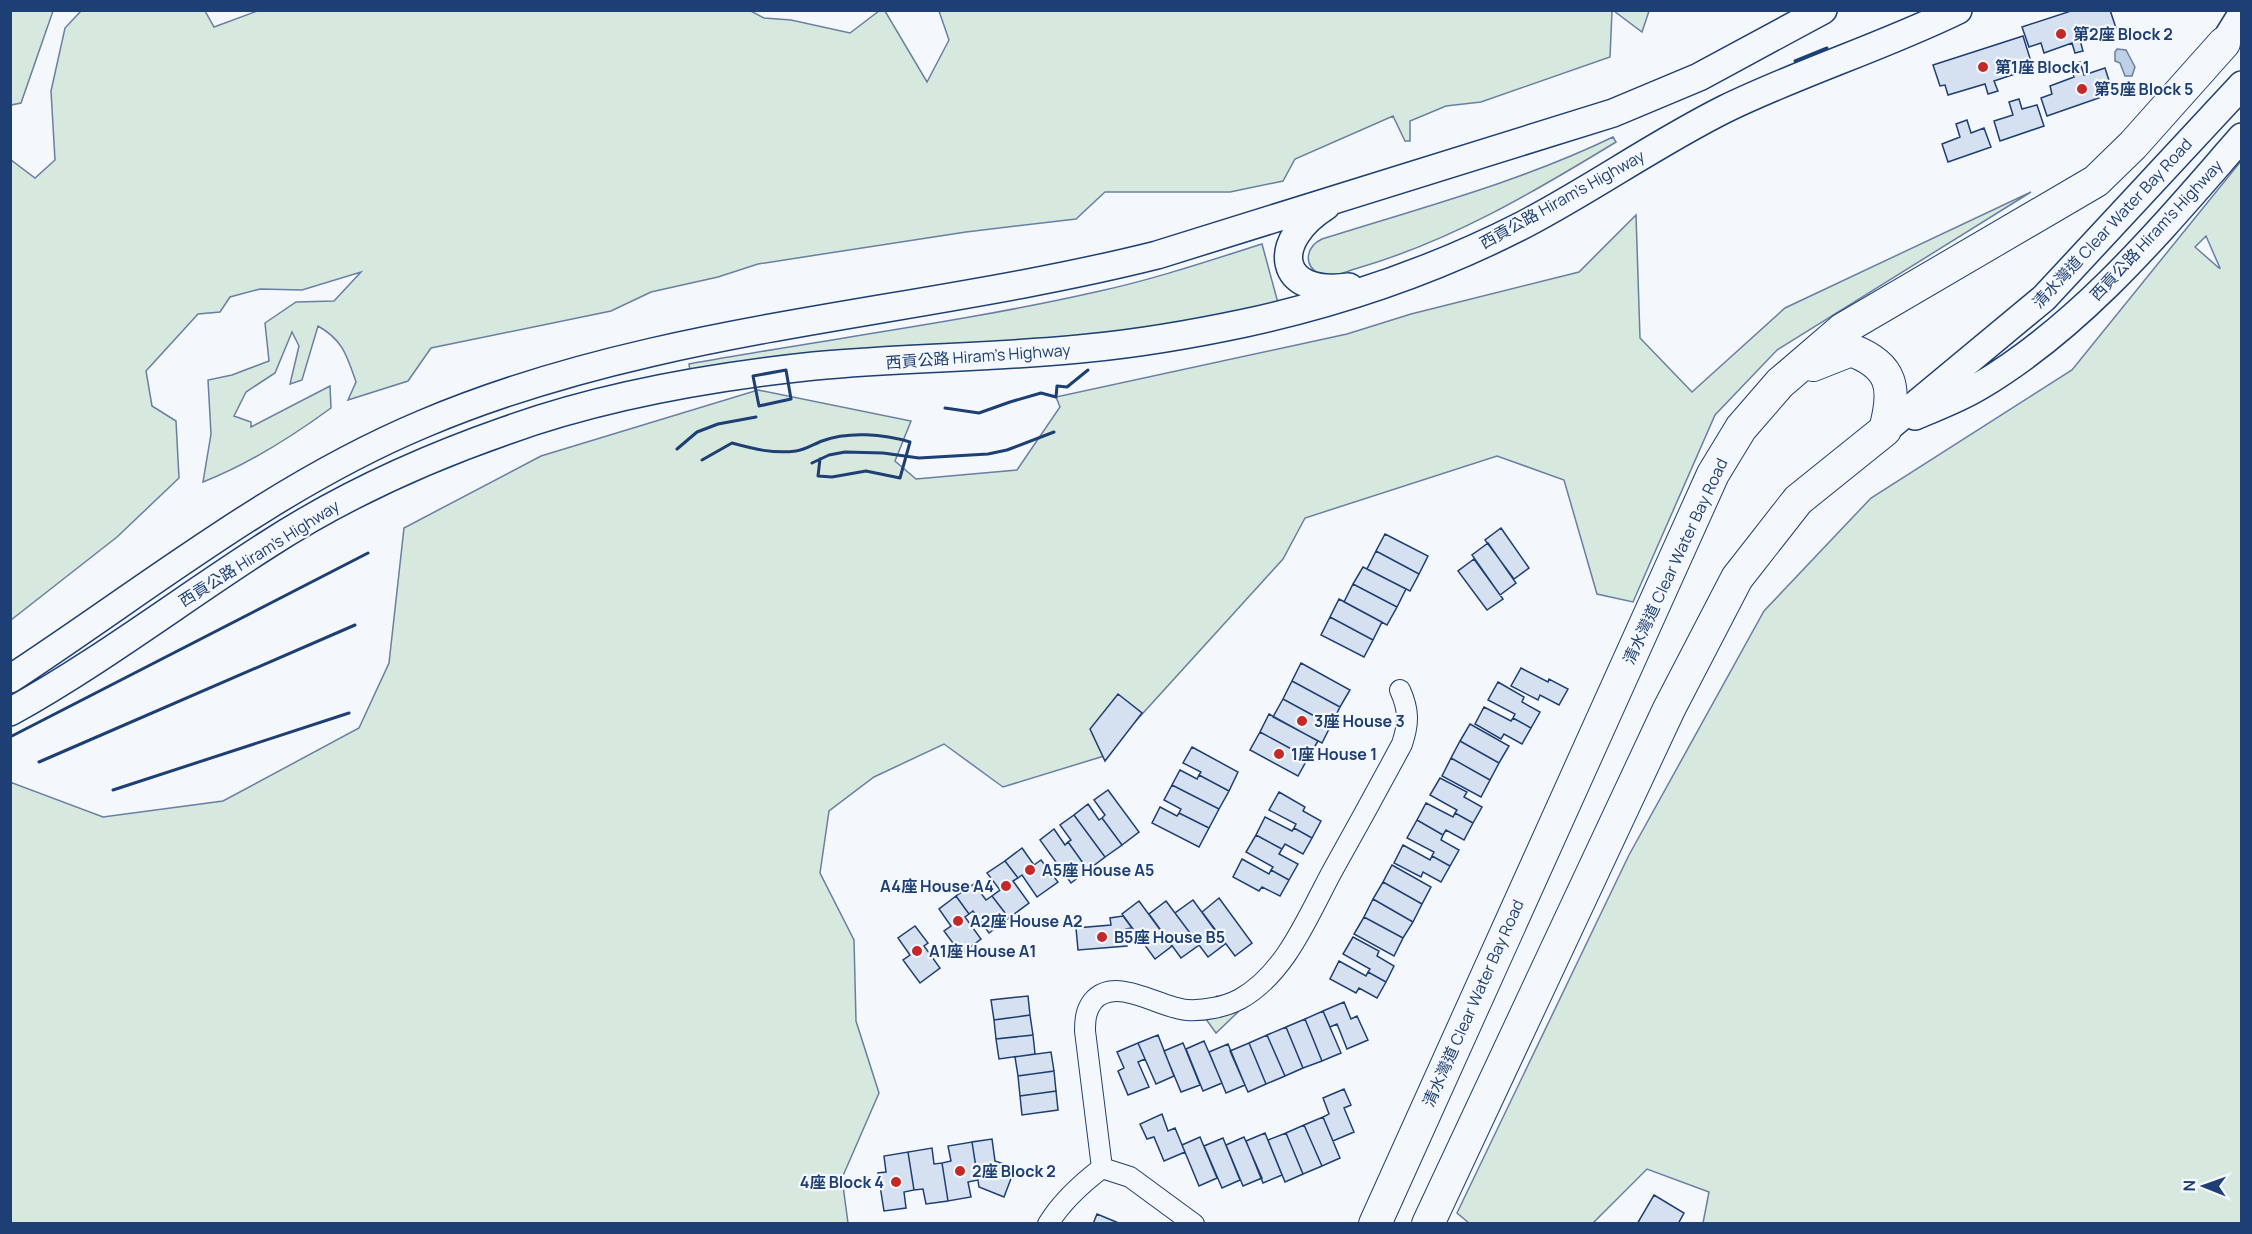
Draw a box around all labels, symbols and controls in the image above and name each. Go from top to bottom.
place label: 第2座 Block 2 [2073,23,2173,45]
marker: 第2座 Block 2 [2054,27,2068,41]
place label: 第1座 Block 1 [1995,56,2090,78]
marker: 第1座 Block 1 [1976,60,1990,74]
place label: 第5座 Block 5 [2094,78,2193,100]
marker: 第5座 Block 5 [2075,82,2089,96]
street label: 清水灣道 Clear Water Bay Road [2027,133,2197,313]
street label: 西貢公路 Hiram's Highway [1476,144,1649,254]
street label: 西貢公路 Hiram's Highway [2085,154,2228,305]
street label: 西貢公路 Hiram's Highway [885,339,1072,373]
street label: 清水灣道 Clear Water Bay Road [1618,454,1732,668]
street label: 西貢公路 Hiram's Highway [175,494,344,611]
place label: 3座 House 3 [1314,710,1405,732]
marker: 3座 House 3 [1295,714,1309,728]
place label: 1座 House 1 [1291,743,1377,765]
marker: 1座 House 1 [1272,747,1286,761]
place label: A5座 House A5 [1042,859,1154,881]
marker: A5座 House A5 [1023,863,1037,877]
place label: A4座 House A4 [880,875,994,897]
marker: A4座 House A4 [999,879,1013,893]
street label: 清水灣道 Clear Water Bay Road [1417,896,1529,1110]
place label: A2座 House A2 [970,910,1083,932]
marker: A2座 House A2 [951,914,965,928]
place label: B5座 House B5 [1114,926,1225,948]
marker: B5座 House B5 [1095,930,1109,944]
place label: A1座 House A1 [929,940,1037,962]
marker: A1座 House A1 [910,944,924,958]
north arrow [2174,1156,2234,1216]
place label: 2座 Block 2 [972,1160,1056,1182]
marker: 2座 Block 2 [953,1164,967,1178]
place label: 4座 Block 4 [800,1171,884,1193]
marker: 4座 Block 4 [889,1175,903,1189]
text: N [2178,1180,2200,1192]

